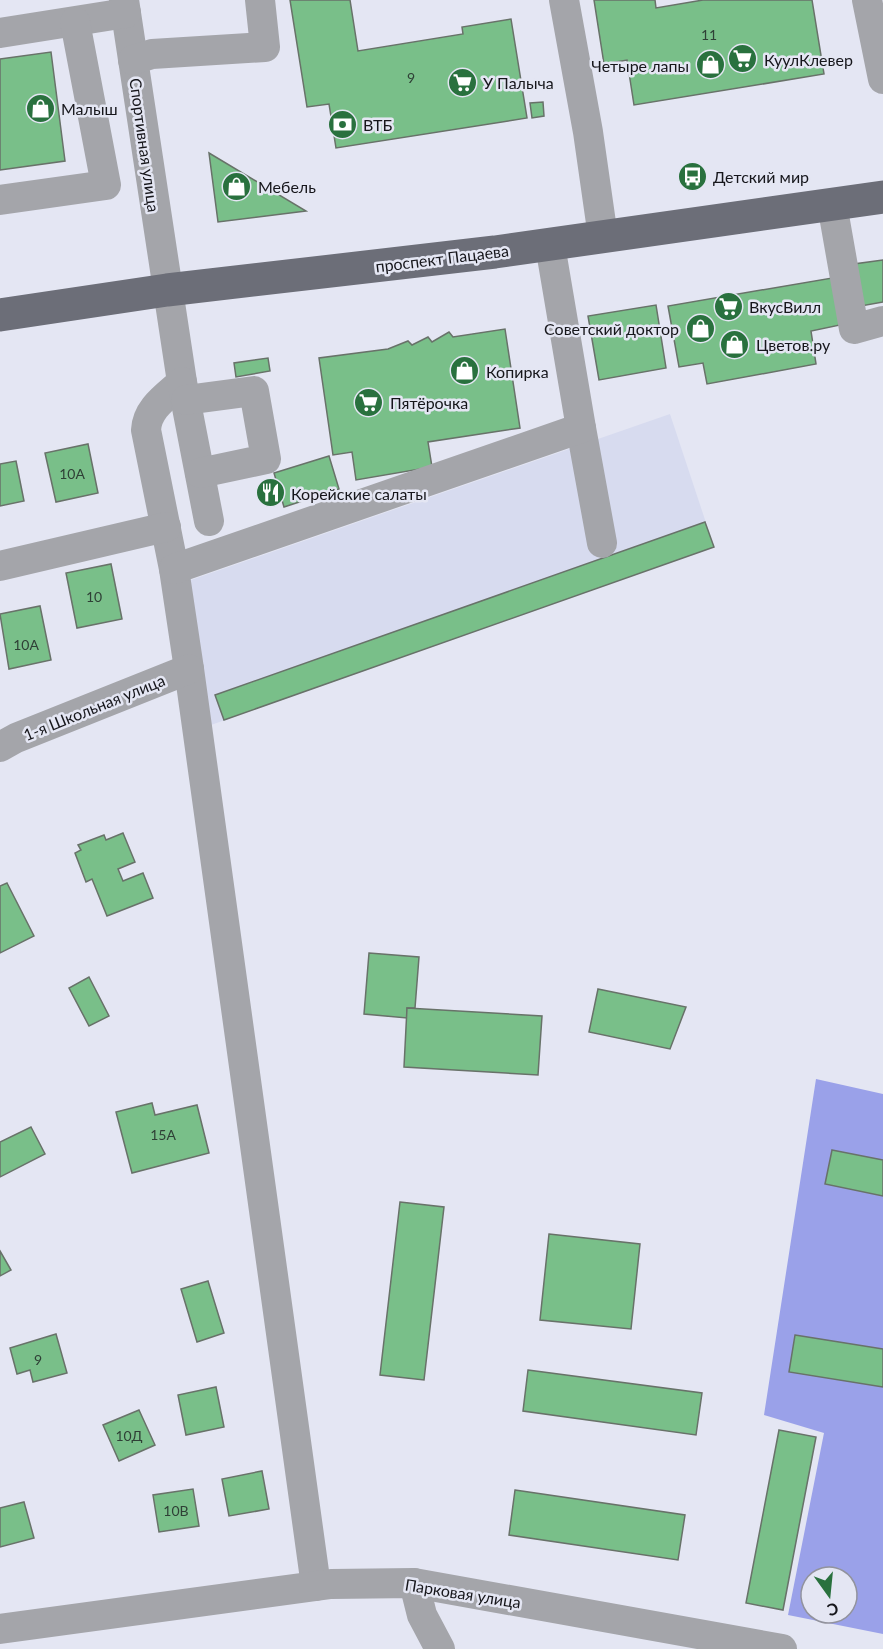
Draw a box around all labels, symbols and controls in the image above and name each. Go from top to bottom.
house number: 11 [701,26,717,43]
supermarket icon: КуулКлевер [727,43,759,75]
shop icon: Четыре лапы [694,49,726,81]
place label: КуулКлевер [764,50,853,69]
place label: Четыре лапы [591,56,689,75]
supermarket icon: У Палыча [446,66,478,98]
house number: 9 [407,69,415,86]
place label: У Палыча [483,73,554,92]
street label: Спортивная улица [126,77,164,213]
shop icon: Малыш [24,92,56,124]
place label: Малыш [61,99,118,118]
bank icon: ВТБ [326,108,358,140]
place label: ВТБ [363,115,393,134]
bus stop icon: Детский мир [676,160,708,192]
place label: Детский мир [713,167,809,186]
shop icon: Мебель [221,170,253,202]
place label: Мебель [258,177,316,196]
street label: проспект Пацаева [374,240,510,276]
supermarket icon: ВкусВилл [712,290,744,322]
place label: ВкусВилл [749,297,821,316]
shop icon: Советский доктор [684,312,716,344]
place label: Советский доктор [544,319,679,338]
shop icon: Цветов.ру [719,328,751,360]
place label: Цветов.ру [756,335,831,354]
shop icon: Копирка [449,355,481,387]
place label: Копирка [486,362,549,381]
supermarket icon: Пятёрочка [353,386,385,418]
place label: Пятёрочка [390,393,468,412]
house number: 10А [59,465,85,482]
restaurant icon: Корейские салаты [254,477,286,509]
place label: Корейские салаты [291,484,427,503]
house number: 10 [86,588,102,605]
house number: 10А [13,636,39,653]
street label: 1-я Школьная улица [21,670,167,744]
house number: 15А [150,1126,176,1143]
house number: 9 [34,1351,42,1368]
house number: 10Д [115,1427,143,1444]
house number: 10В [163,1502,189,1519]
north arrow [799,1565,859,1625]
street label: Парковая улица [404,1574,522,1612]
text: С [825,1599,841,1621]

